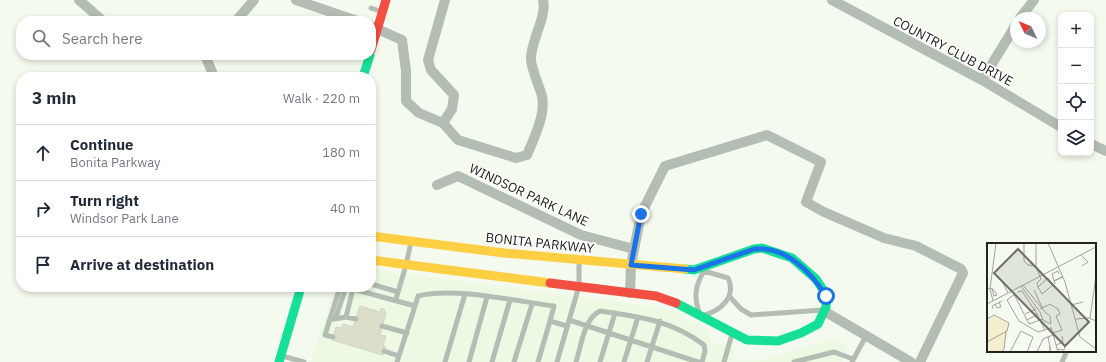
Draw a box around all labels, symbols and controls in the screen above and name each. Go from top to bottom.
street label: COUNTRY CLUB DRIVE [890,12,1016,90]
north arrow [1010,12,1046,48]
map controls [1058,12,1094,156]
button: + [1058,12,1094,48]
search box [16,16,376,60]
icon: search [30,27,52,49]
text: Search here [62,29,142,48]
button: − [1058,48,1094,84]
button: locate [1058,84,1094,120]
text: 3 min [32,87,76,109]
text: Walk · 220 m [283,90,360,107]
button: layers [1058,120,1094,156]
text: Continue [70,135,134,154]
icon: ahead [32,142,54,164]
text: 180 m [322,144,360,161]
text: Bonita Parkway [70,154,161,171]
street label: WINDSOR PARK LANE [467,160,591,230]
text: Turn right [70,191,139,210]
icon: right [32,198,54,220]
text: 40 m [330,200,360,217]
route end [632,205,650,223]
text: Windsor Park Lane [70,210,179,227]
street label: BONITA PARKWAY [485,229,595,257]
inset map [987,243,1096,352]
icon: arrive [32,254,54,276]
text: Arrive at destination [70,255,214,274]
route start [817,287,835,305]

